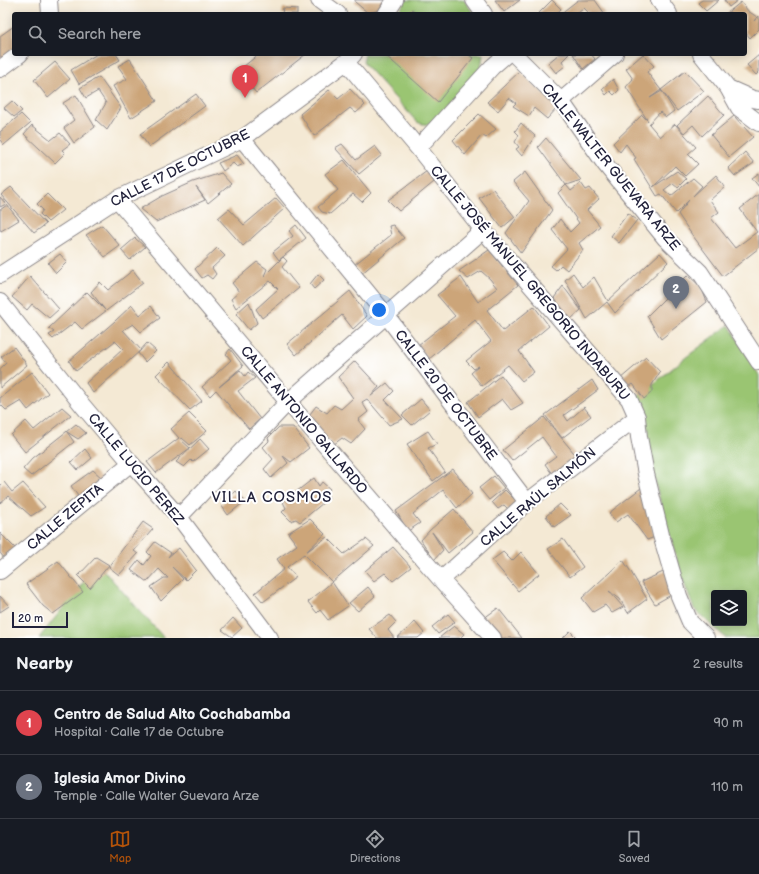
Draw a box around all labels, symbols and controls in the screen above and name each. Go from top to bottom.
search box [12,12,747,56]
icon: search [26,23,48,45]
text: Search here [58,25,141,44]
pin: 1 [232,65,258,98]
street label: CALLE WALTER GUEVARA ARZE [538,80,684,254]
street label: CALLE 17 DE OCTUBRE [108,125,252,211]
street label: CALLE JOSÉ MANUEL GREGORIO INDABURU [427,162,634,404]
pin: 2 [663,276,689,309]
your location [369,300,389,320]
street label: CALLE 20 DE OCTUBRE [391,326,501,464]
street label: CALLE ANTONIO GALLARDO [237,342,371,498]
street label: CALLE LUCIO PEREZ [84,410,188,529]
street label: CALLE RAÚL SALMÓN [476,443,599,550]
street label: CALLE ZEPITA [23,480,107,554]
district label: VILLA COSMOS [212,488,332,507]
map controls [711,590,747,626]
button: layers [711,590,747,626]
scale bar [12,610,68,629]
text: 20 m [18,612,43,625]
text: Nearby [16,654,73,674]
text: 2 results [693,656,743,672]
text: Centro de Salud Alto Cochabamba [54,705,291,724]
text: 1 [26,715,32,731]
text: 90 m [714,715,743,731]
text: Hospital · Calle 17 de Octubre [54,724,224,740]
text: Iglesia Amor Divino [54,769,186,788]
text: 2 [25,779,33,795]
text: 110 m [711,779,743,795]
text: Temple · Calle Walter Guevara Arze [54,788,259,804]
tab: Map [109,828,131,865]
tab: Directions [350,828,400,865]
tab: Saved [619,828,650,865]

